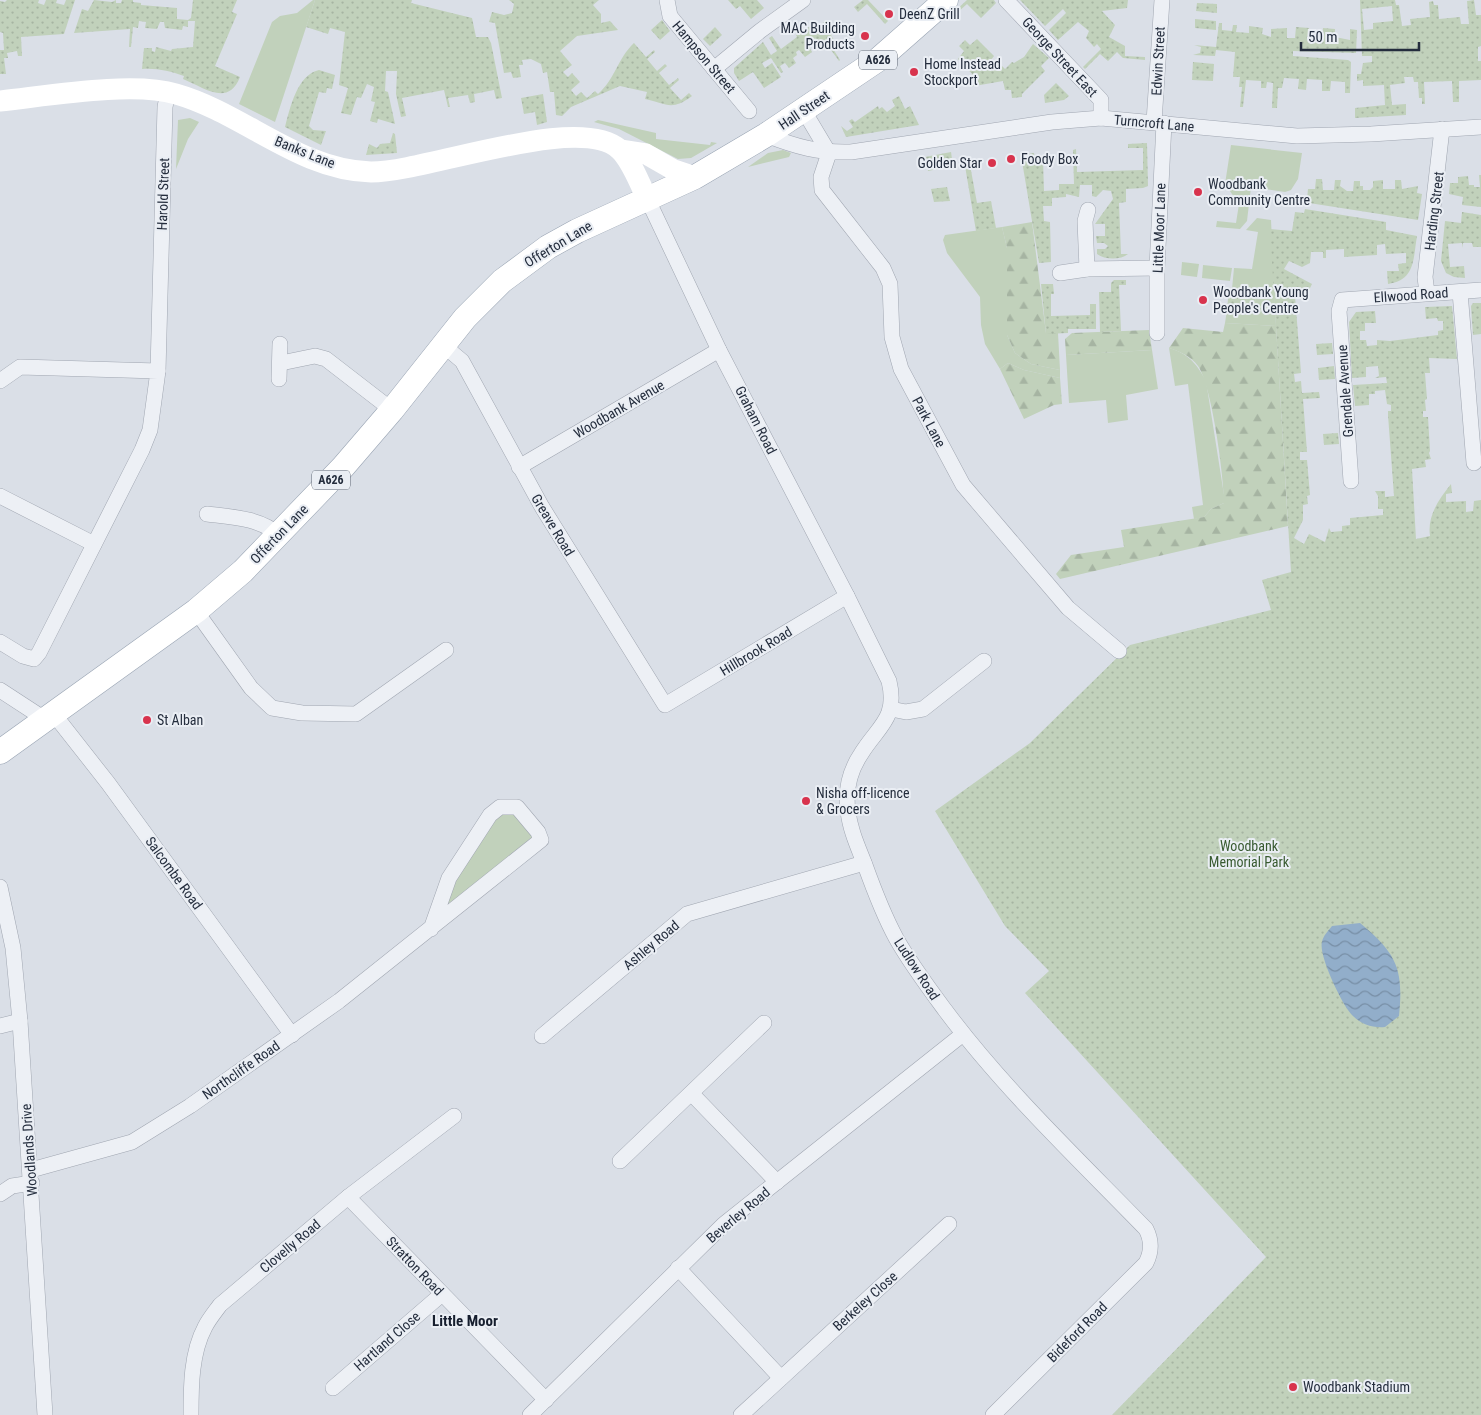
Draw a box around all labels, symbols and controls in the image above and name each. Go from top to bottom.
place label: DeenZ Grill [899,6,960,22]
marker: DeenZ Grill [883,8,895,20]
street label: George Street East [1019,14,1101,100]
street label: Hampson Street [669,18,739,96]
place label: MAC Building Products [780,20,855,52]
scale bar [1301,20,1418,52]
street label: Edwin Street [1148,26,1168,96]
text: 50 m [1308,28,1338,46]
marker: MAC Building Products [859,30,871,42]
road number: A626 [859,50,897,70]
place label: Home Instead Stockport [924,56,1001,88]
marker: Home Instead Stockport [908,66,920,78]
street label: Hall Street [776,87,832,133]
street label: Turncroft Lane [1113,112,1195,135]
street label: Banks Lane [272,133,338,172]
place label: Foody Box [1021,151,1078,167]
marker: Foody Box [1005,153,1017,165]
place label: Golden Star [918,155,982,171]
street label: Harold Street [154,157,172,231]
marker: Golden Star [986,157,998,169]
street label: Harding Street [1421,171,1447,251]
place label: Woodbank Community Centre [1208,176,1311,208]
street label: Little Moor Lane [1149,182,1169,273]
marker: Woodbank Community Centre [1192,186,1204,198]
street label: Offerton Lane [521,217,595,270]
place label: Woodbank Young People's Centre [1213,284,1309,316]
street label: Ellwood Road [1373,284,1449,306]
marker: Woodbank Young People's Centre [1197,294,1209,306]
street label: Grendale Avenue [1334,344,1356,438]
street label: Woodbank Avenue [571,376,667,441]
street label: Graham Road [732,383,780,457]
street label: Park Lane [909,394,949,450]
road number: A626 [312,470,350,490]
street label: Greave Road [528,491,578,559]
street label: Offerton Lane [247,501,311,567]
street label: Hillbrook Road [717,623,795,679]
place label: St Alban [157,712,203,728]
marker: St Alban [141,714,153,726]
place label: Nisha off-licence & Grocers [816,785,910,817]
marker: Nisha off-licence & Grocers [800,795,812,807]
street label: Salcombe Road [142,834,206,912]
park label: Woodbank Memorial Park [1209,838,1290,870]
street label: Ashley Road [620,917,682,973]
street label: Ludlow Road [891,935,943,1003]
street label: Northcliffe Road [199,1037,283,1103]
street label: Woodlands Drive [18,1103,40,1197]
street label: Beverley Road [703,1184,773,1246]
street label: Clovelly Road [256,1216,324,1276]
street label: Stratton Road [383,1233,447,1299]
street label: Berkeley Close [830,1268,901,1334]
street label: Bideford Road [1044,1299,1110,1365]
street label: Hartland Close [351,1308,424,1374]
district label: Little Moor [432,1312,498,1330]
place label: Woodbank Stadium [1303,1379,1410,1395]
marker: Woodbank Stadium [1287,1381,1299,1393]

